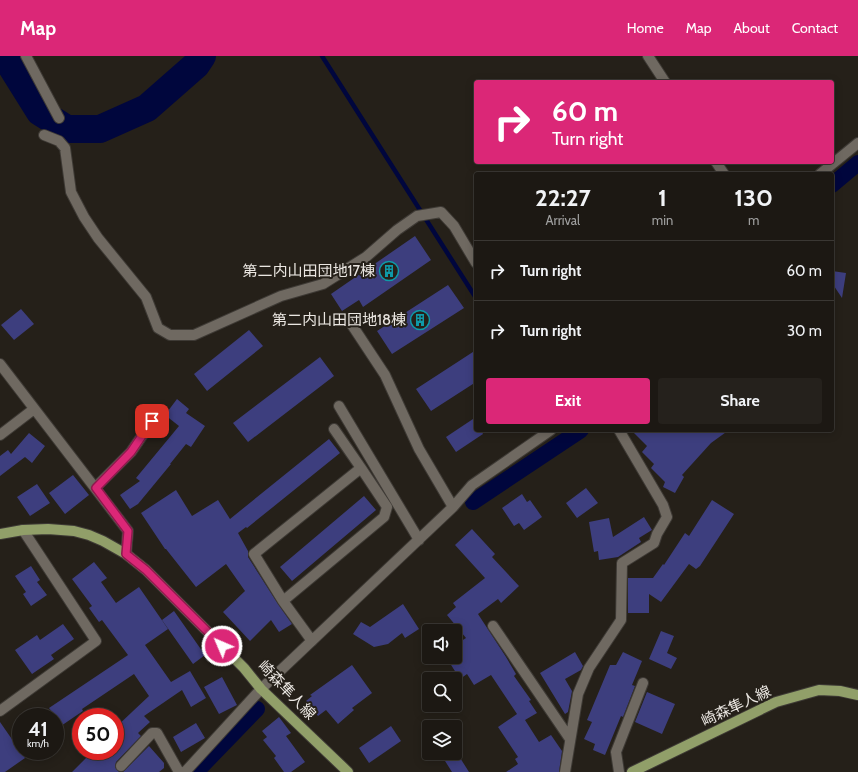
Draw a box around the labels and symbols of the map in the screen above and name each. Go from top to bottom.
building icon: 第二内山田団地17棟 [378,260,400,282]
place label: 第二内山田団地17棟 [243,262,375,280]
building icon: 第二内山田団地18棟 [409,309,431,331]
place label: 第二内山田団地18棟 [272,311,406,329]
pin [135,404,169,438]
position arrow [201,625,243,667]
street label: 崎森隼人線 [254,657,320,723]
street label: 崎森隼人線 [698,682,774,730]
speed limit sign: 50 [72,708,124,760]

